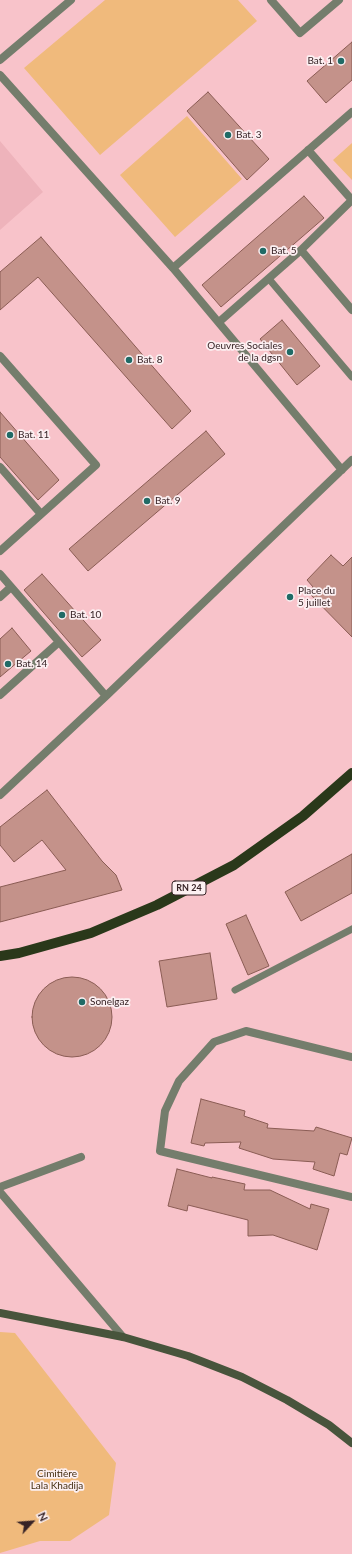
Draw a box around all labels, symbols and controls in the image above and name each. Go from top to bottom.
place label: Bat. 1 [307,55,333,67]
marker: Bat. 1 [336,56,346,66]
place label: Bat. 3 [236,129,262,141]
marker: Bat. 3 [223,130,233,140]
place label: Bat. 5 [271,245,297,257]
marker: Bat. 5 [258,246,268,256]
place label: Oeuvres Sociales de la dgsn [207,340,282,364]
marker: Oeuvres Sociales de la dgsn [285,347,295,357]
place label: Bat. 8 [137,354,163,366]
marker: Bat. 8 [124,355,134,365]
place label: Bat. 11 [18,429,49,441]
marker: Bat. 11 [5,430,15,440]
place label: Bat. 9 [155,495,181,507]
marker: Bat. 9 [142,496,152,506]
place label: Place du 5 juillet [298,585,335,608]
marker: Place du 5 juillet [285,592,295,602]
place label: Bat. 10 [70,609,101,621]
marker: Bat. 10 [57,610,67,620]
place label: Bat. 14 [16,658,47,670]
marker: Bat. 14 [3,659,13,669]
road number: RN 24 [172,881,206,895]
place label: Sonelgaz [90,996,129,1008]
marker: Sonelgaz [77,997,87,1007]
park label: Cimitière Lala Khadija [31,1468,83,1492]
north arrow [12,1502,52,1542]
text: N [36,1510,51,1523]

